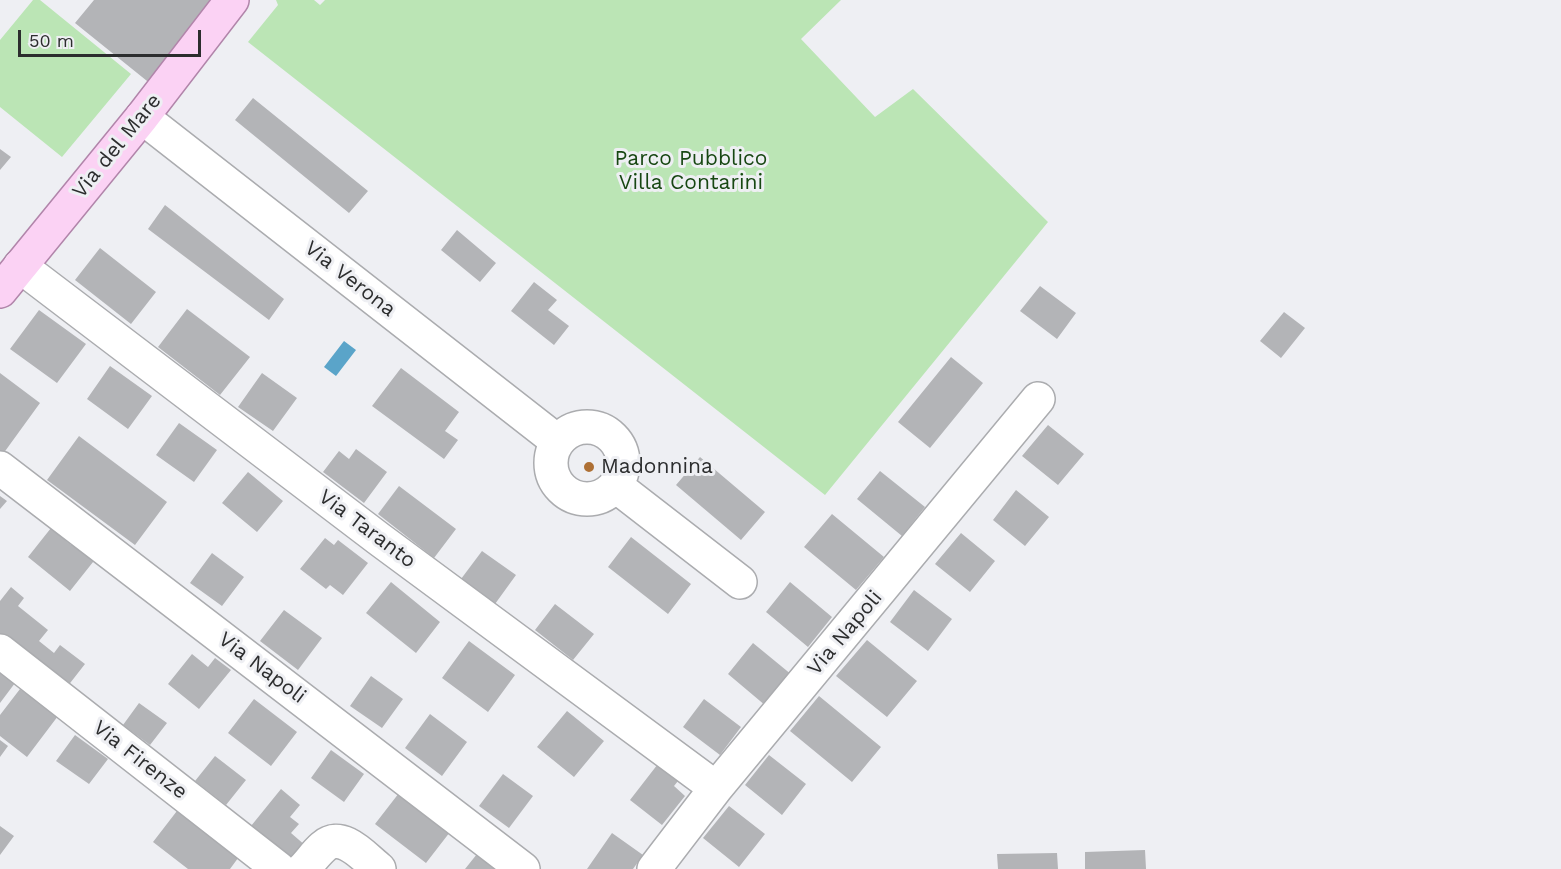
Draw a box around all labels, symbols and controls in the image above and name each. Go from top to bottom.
scale bar [21,18,204,56]
text: 50 m [29,30,74,51]
street label: Via del Mare [67,89,167,203]
park label: Parco Pubblico Villa Contarini [615,146,767,196]
street label: Via Verona [299,236,401,322]
place label: Madonnina [601,454,713,480]
marker: Madonnina [582,460,596,474]
street label: Via Taranto [313,484,421,574]
street label: Via Napoli [802,585,888,681]
street label: Via Napoli [213,627,311,709]
street label: Via Firenze [88,715,192,805]

